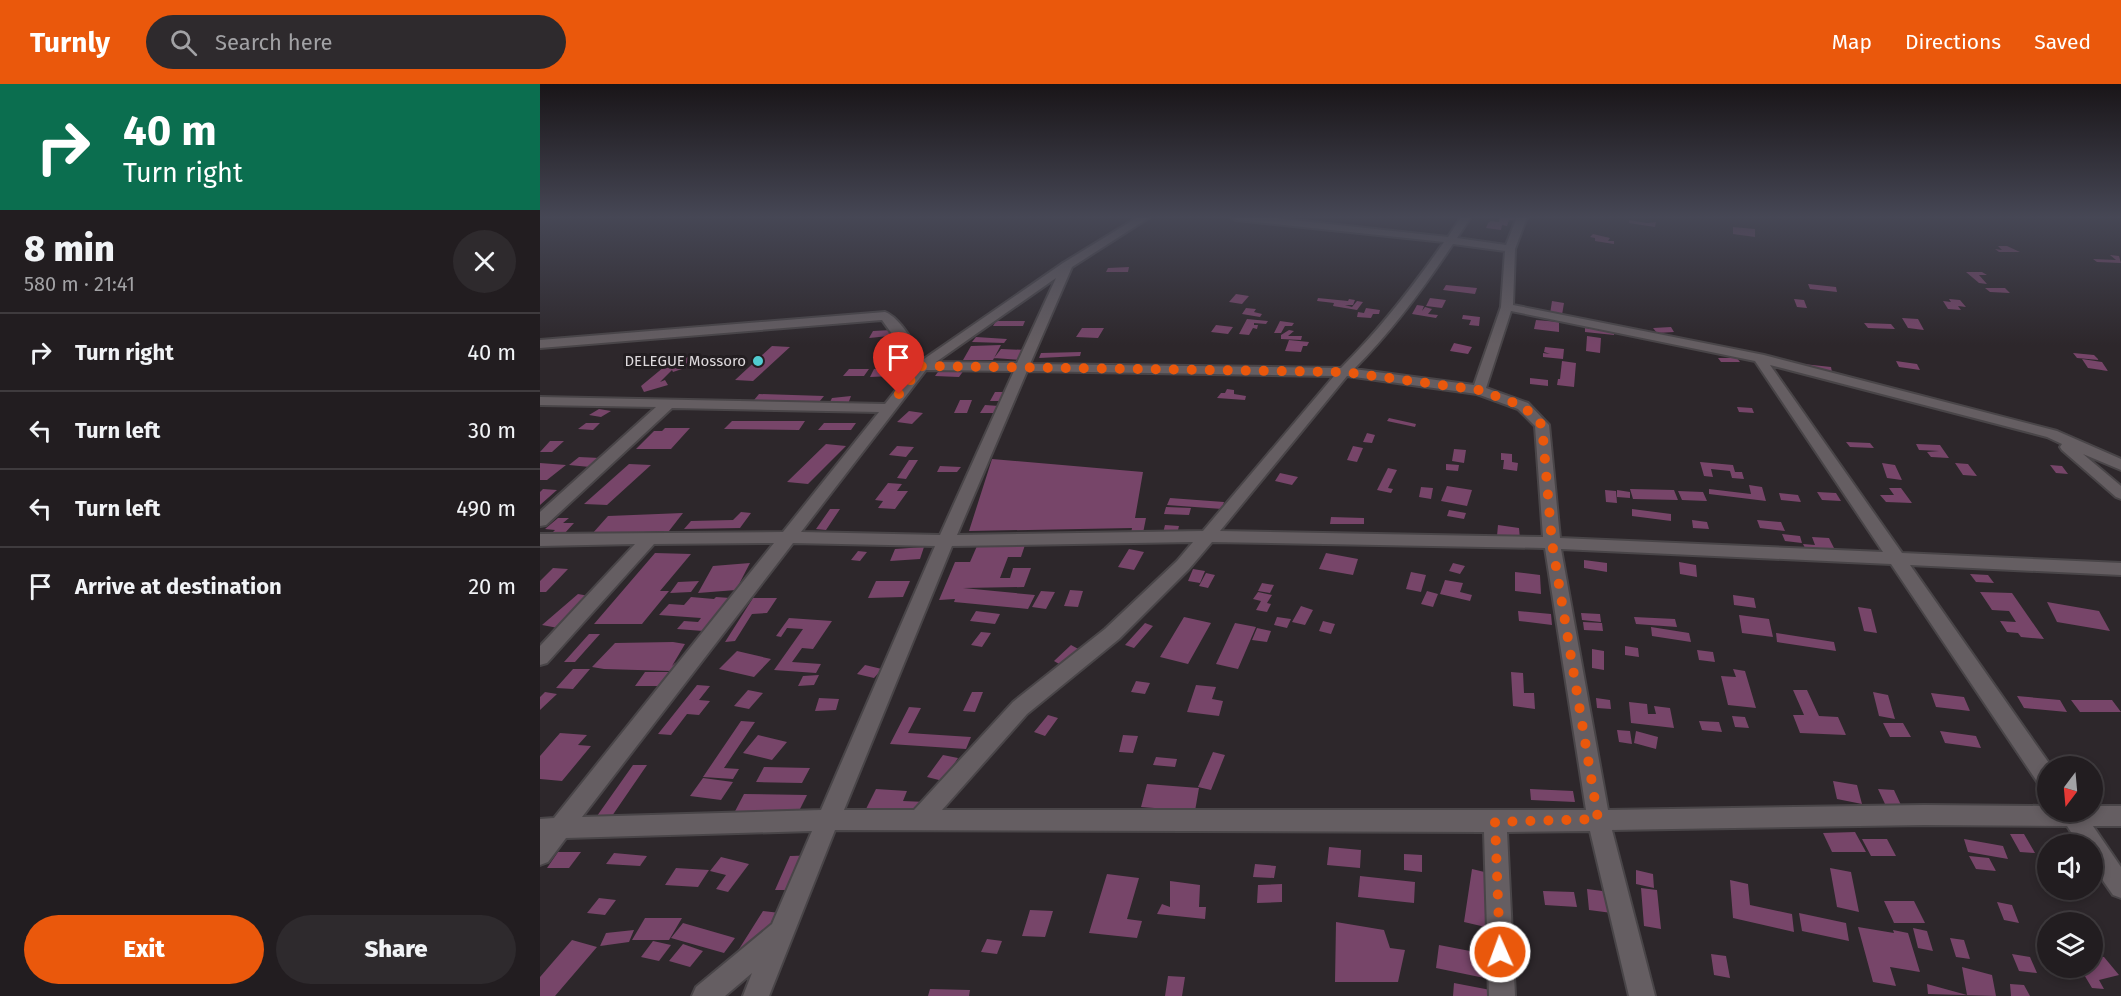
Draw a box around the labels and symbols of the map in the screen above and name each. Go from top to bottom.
pin [873,332,924,394]
place label: DELEGUE Mossoro [624,352,746,370]
marker: DELEGUE Mossoro [751,354,765,368]
north arrow [2037,756,2103,822]
position arrow [1468,920,1532,984]

